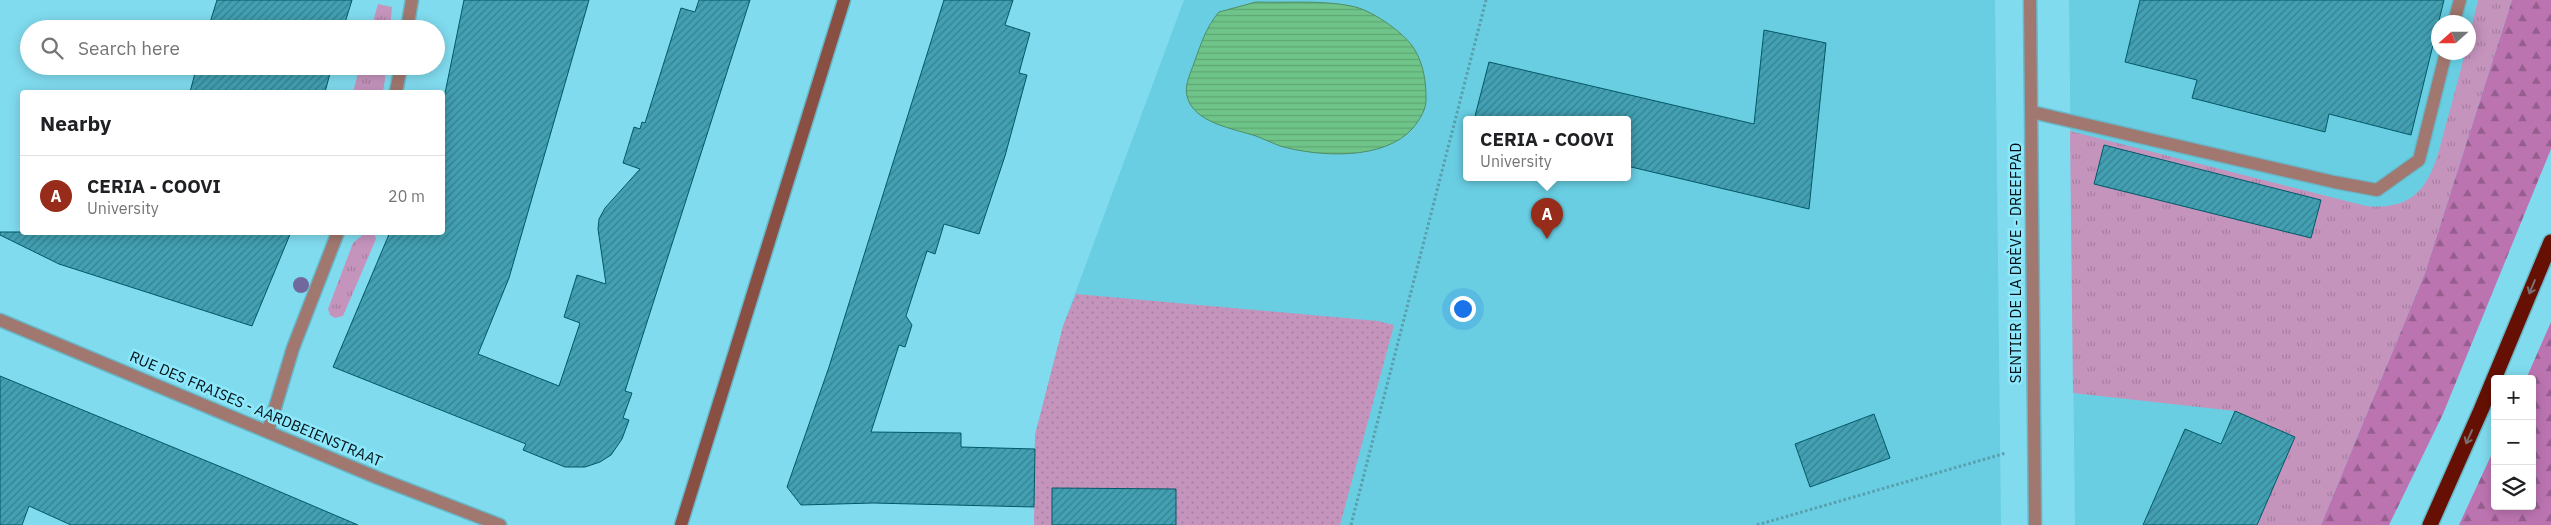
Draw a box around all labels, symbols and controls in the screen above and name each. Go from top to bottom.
north arrow [2431,15,2476,60]
search box [20,20,445,75]
icon: search [38,34,66,62]
text: Search here [78,36,180,60]
text: Nearby [40,109,111,137]
popup [1463,116,1631,181]
text: CERIA - COOVI [1480,127,1614,151]
street label: SENTIER DE LA DRÈVE - DREEFPAD [2006,143,2025,383]
text: University [1480,151,1552,171]
text: CERIA - COOVI [87,174,221,198]
text: A [51,186,61,206]
text: 20 m [388,186,425,206]
text: University [87,198,159,218]
pin: A [1531,198,1563,239]
one-way arrow [2527,279,2537,294]
your location [1450,296,1476,322]
street label: RUE DES FRAISES - AARDBEIENSTRAAT [127,347,386,471]
map controls [2491,375,2536,510]
button: + [2491,375,2536,420]
button: − [2491,420,2536,465]
one-way arrow [2464,429,2473,444]
button: layers [2491,465,2536,510]

